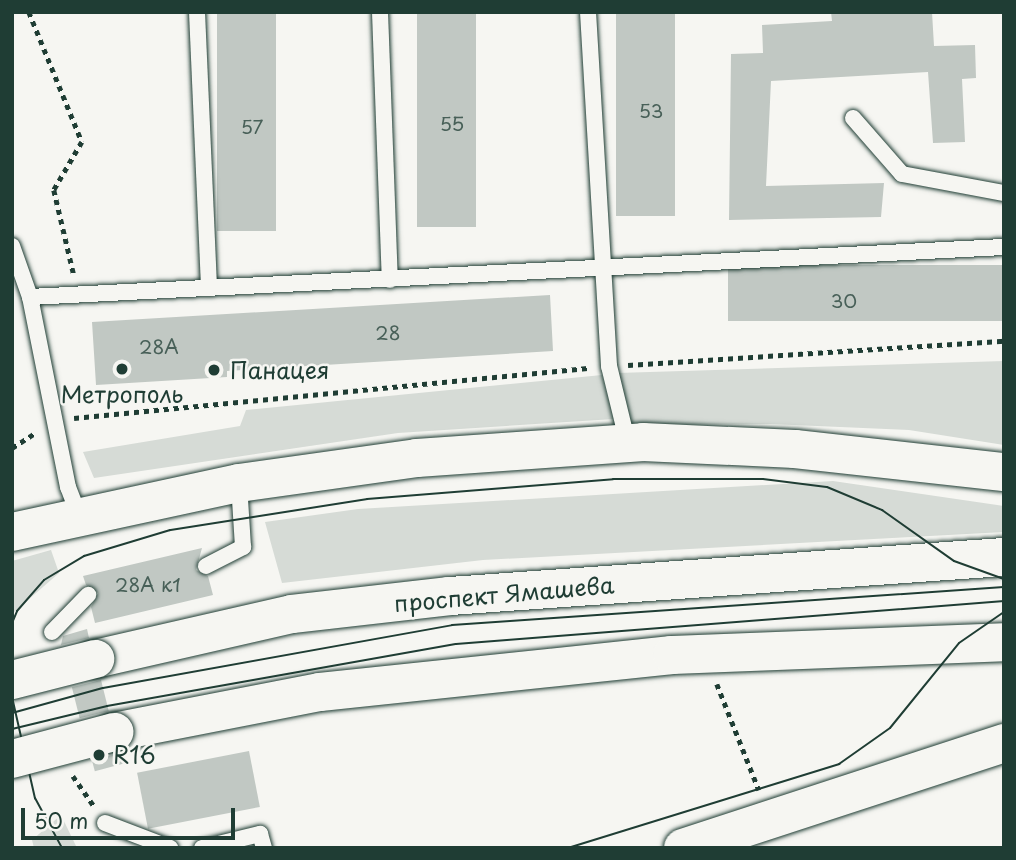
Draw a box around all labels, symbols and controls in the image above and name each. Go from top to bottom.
house number: 53 [639,100,663,122]
house number: 55 [440,113,464,135]
house number: 57 [241,116,263,138]
house number: 30 [831,290,857,312]
house number: 28 [375,322,401,344]
house number: 28А [139,336,179,358]
place label: Панацея [230,356,329,384]
marker: Панацея [204,360,224,380]
marker: Метрополь [114,361,130,377]
place label: Метрополь [61,380,183,408]
street label: проспект Ямашева [392,571,616,617]
house number: 28А к1 [115,574,181,596]
place label: R16 [113,741,156,769]
marker: R16 [91,747,107,763]
scale bar [24,794,238,838]
text: 50 m [34,804,88,836]

